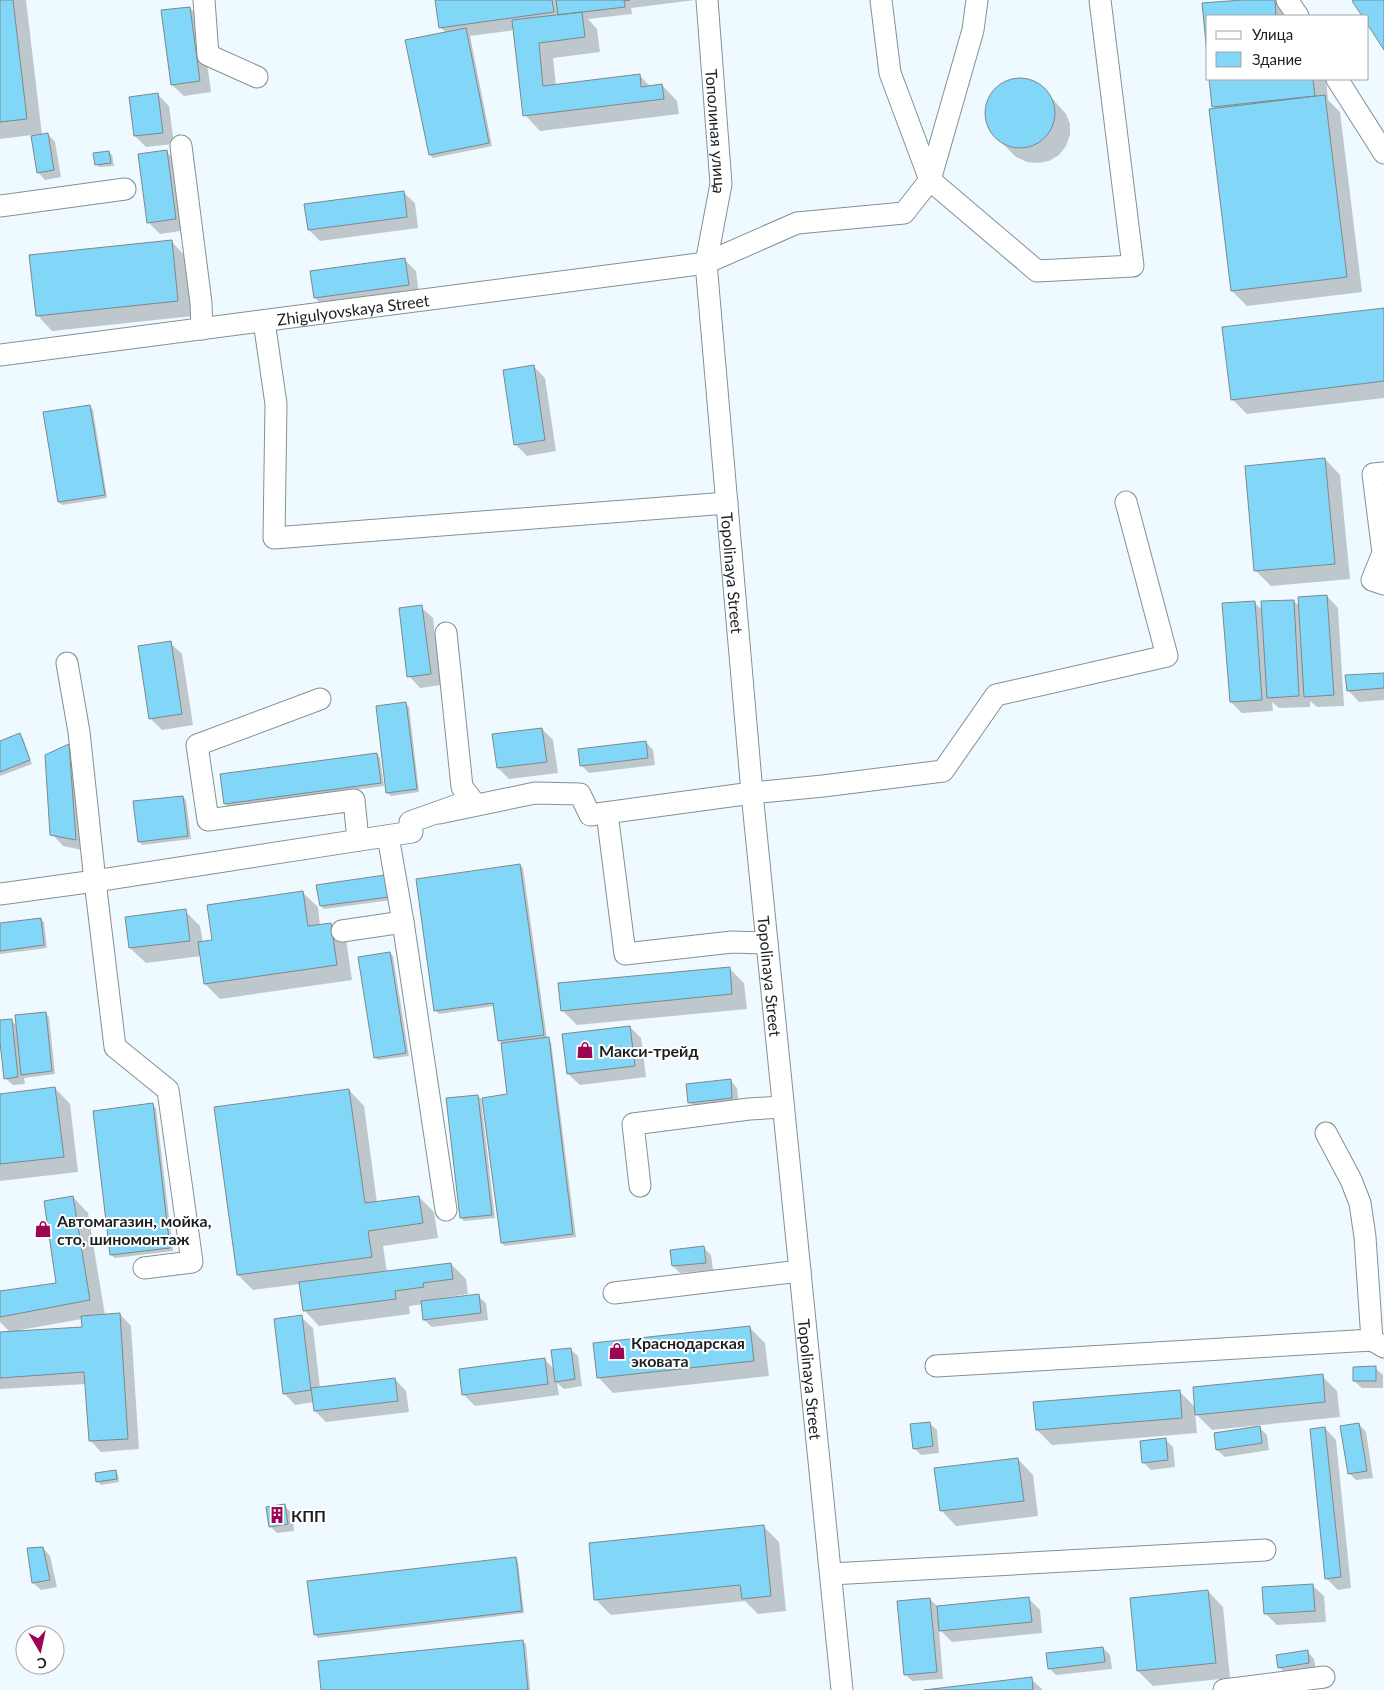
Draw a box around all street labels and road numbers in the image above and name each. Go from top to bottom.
street label: Тополиная улица [703,68,731,196]
street label: Zhigulyovskaya Street [276,290,431,328]
street label: Topolinaya Street [718,512,748,634]
street label: Topolinaya Street [755,915,786,1038]
street label: Topolinaya Street [795,1318,826,1441]

